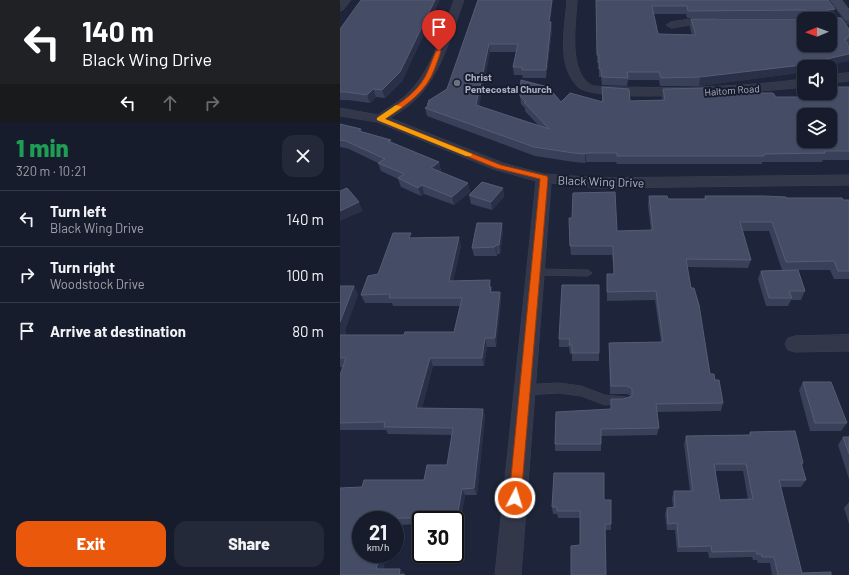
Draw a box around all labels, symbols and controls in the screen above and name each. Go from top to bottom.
pin [422,10,456,51]
north arrow [797,12,837,52]
map controls [797,12,837,148]
text: 140 m [82,14,154,48]
icon: left [16,16,68,68]
icon: arrive [428,16,450,38]
text: Black Wing Drive [82,48,212,70]
button: sound [797,60,837,100]
place label: Christ Pentecostal Church [465,71,552,95]
marker: Christ Pentecostal Church [452,78,462,88]
street label: Haltom Road [704,82,760,98]
icon: left [117,92,139,114]
icon: ahead [159,92,181,114]
icon: right [201,92,223,114]
button: layers [797,108,837,148]
text: 1 min [16,133,69,162]
button: close [282,135,324,177]
text: 320 m · 10:21 [16,163,86,179]
street label: Black Wing Drive [557,172,645,190]
text: Turn left [50,202,106,220]
icon: left [16,208,38,230]
text: 140 m [287,210,324,228]
text: Black Wing Drive [50,220,144,236]
text: Turn right [50,258,115,276]
icon: right [16,264,38,286]
text: 100 m [286,266,324,284]
text: Woodstock Drive [50,276,145,292]
icon: arrive [16,320,38,342]
text: Arrive at destination [50,322,186,340]
text: 80 m [292,322,324,340]
position arrow [494,477,536,519]
speed limit sign: 30 [412,511,464,563]
text: 21 [369,520,387,544]
button: Exit [16,521,166,567]
button: Share [174,521,324,567]
text: km/h [367,541,389,553]

